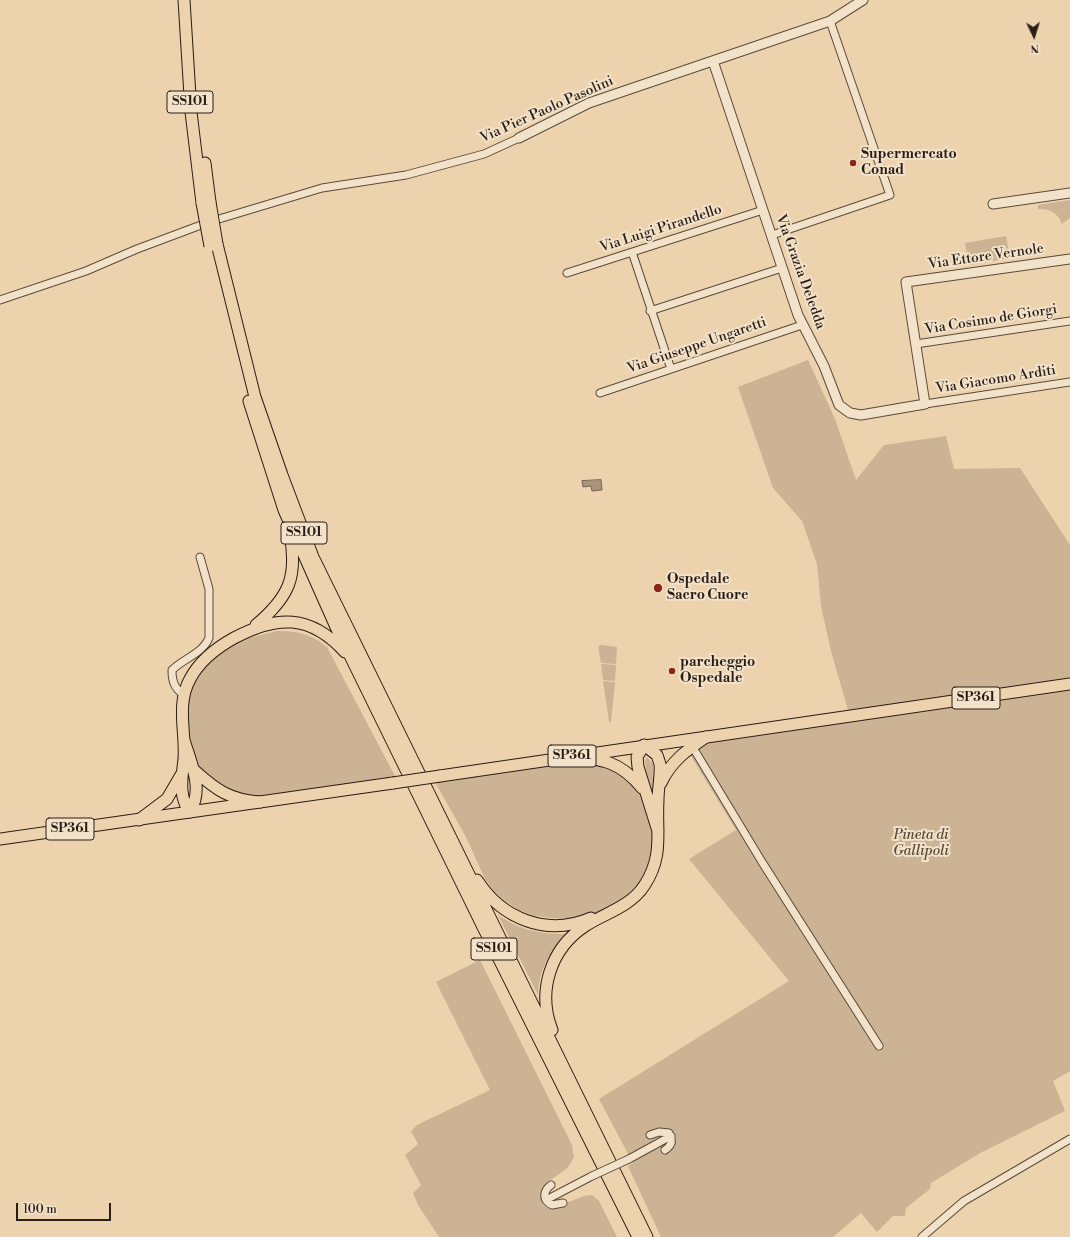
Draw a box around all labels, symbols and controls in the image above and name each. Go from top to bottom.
north arrow [1014,16,1054,56]
text: N [1030,41,1040,55]
street label: Via Pier Paolo Pasolini [478,73,616,147]
road number: SS101 [167,91,213,113]
place label: Supermercato Conad [861,147,957,180]
marker: Supermercato Conad [848,158,858,168]
street label: Via Luigi Pirandello [598,201,724,257]
street label: Via Grazia Deledda [771,212,829,332]
street label: Via Ettore Vernole [927,241,1045,273]
street label: Via Cosimo de Giorgi [924,301,1058,339]
street label: Via Giuseppe Ungaretti [625,314,769,378]
street label: Via Giacomo Arditi [935,362,1057,398]
road number: SS101 [281,522,327,544]
place label: Ospedale Sacro Cuore [667,572,749,604]
marker: Ospedale Sacro Cuore [652,582,664,594]
place label: parcheggio Ospedale [680,655,755,688]
marker: parcheggio Ospedale [667,666,677,676]
road number: SP361 [952,687,1000,709]
road number: SP361 [548,745,596,767]
road number: SP361 [46,818,94,840]
park label: Pineta di Gallipoli [893,828,949,860]
road number: SS101 [471,938,517,960]
scale bar [18,1195,113,1221]
text: 100 m [23,1202,57,1217]

